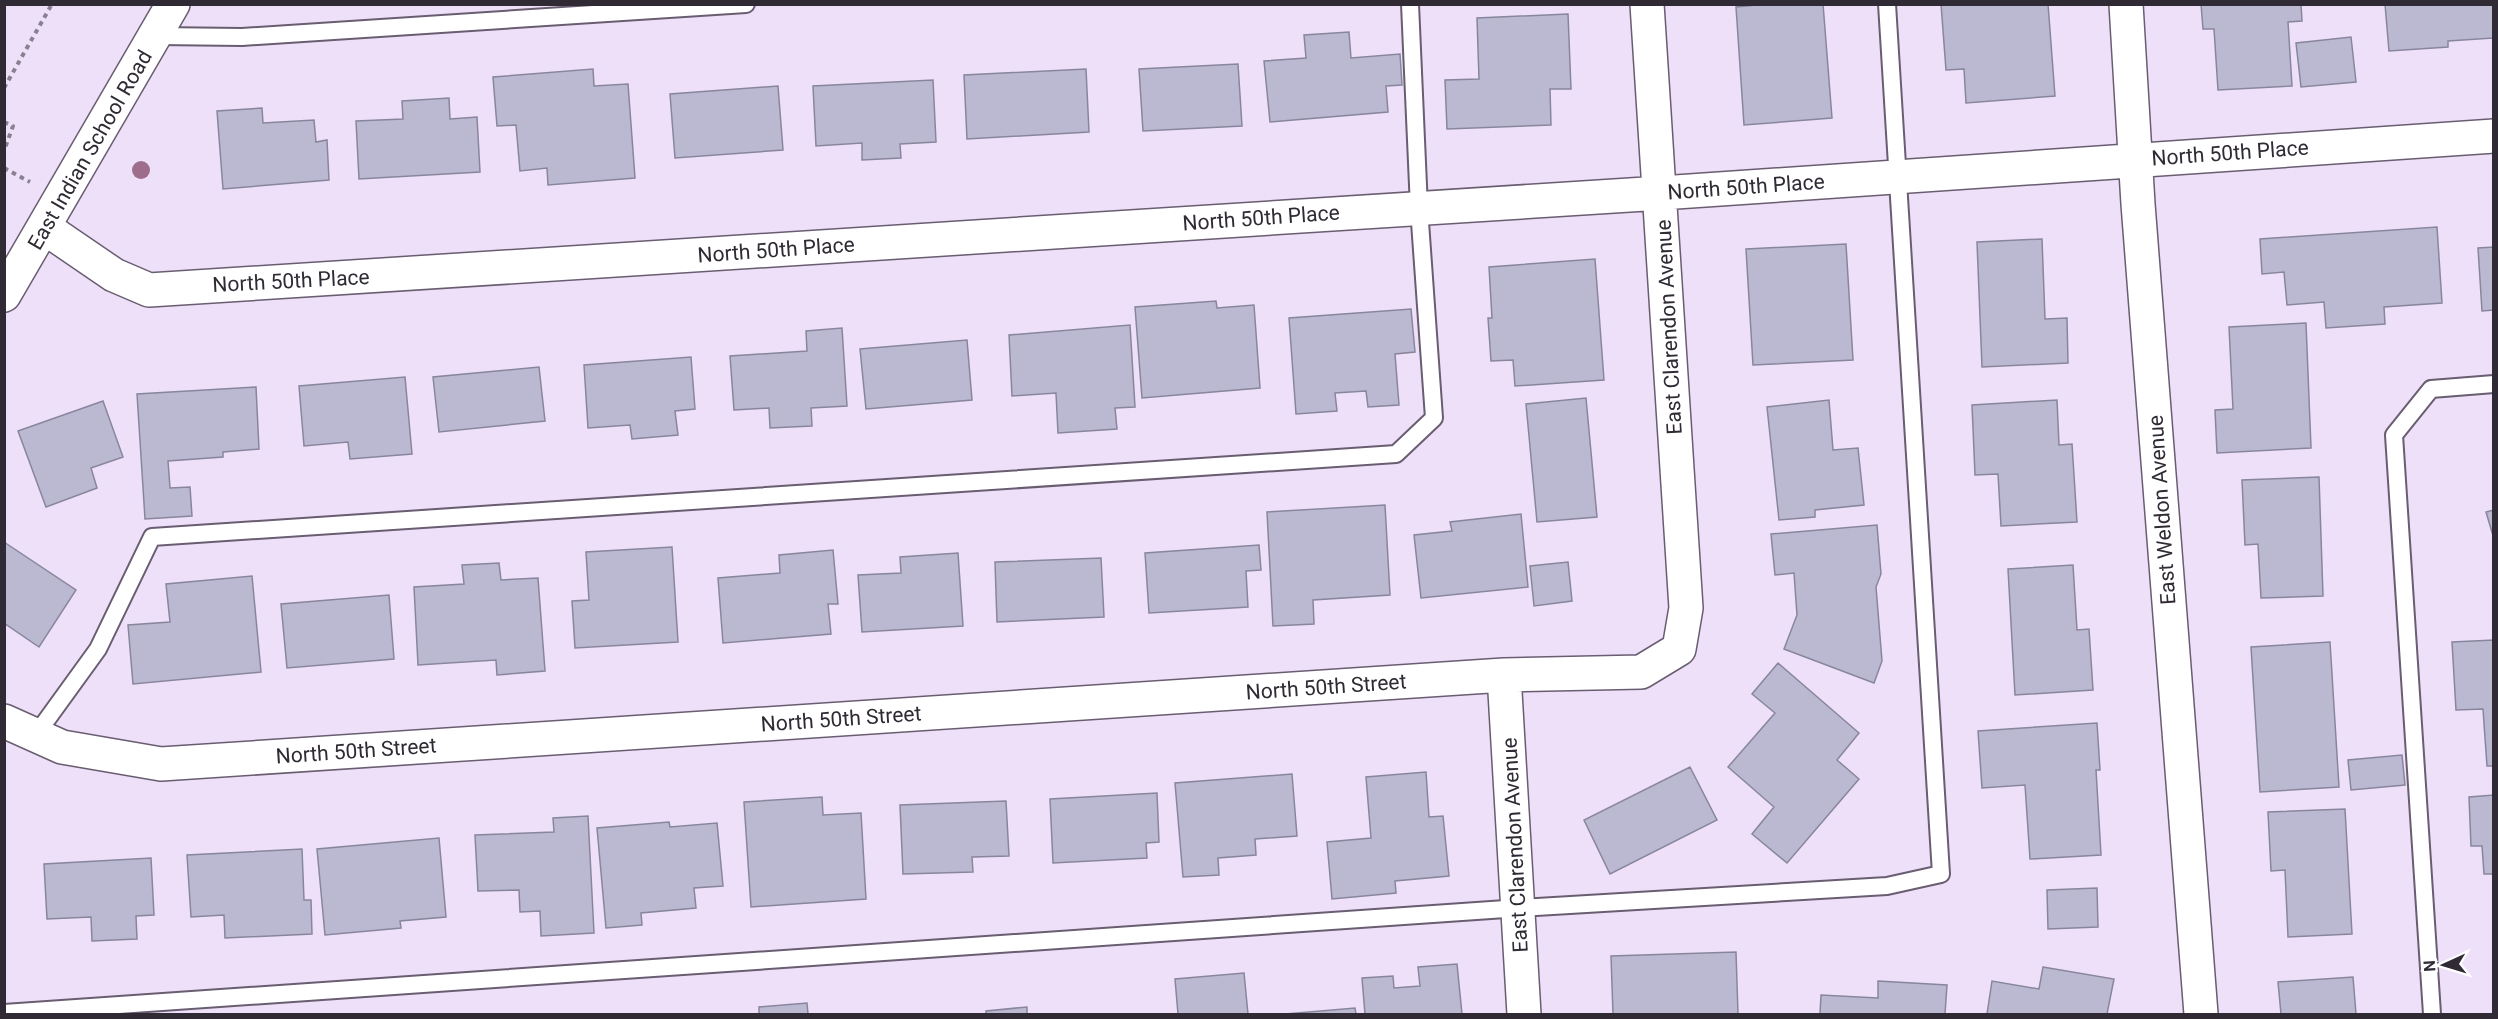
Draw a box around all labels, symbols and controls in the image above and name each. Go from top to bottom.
street label: East Indian School Road [23,46,157,254]
street label: North 50th Place [2151,136,2309,170]
street label: North 50th Place [1667,170,1825,204]
street label: North 50th Place [1182,201,1340,235]
street label: East Clarendon Avenue [1651,219,1687,435]
street label: North 50th Place [697,233,855,267]
street label: North 50th Place [212,265,370,297]
street label: East Weldon Avenue [2143,414,2181,606]
street label: North 50th Street [1245,669,1407,705]
street label: North 50th Street [760,701,922,737]
street label: North 50th Street [275,733,437,769]
street label: East Clarendon Avenue [1497,737,1533,953]
north arrow [2414,935,2474,995]
text: N [2420,960,2439,972]

